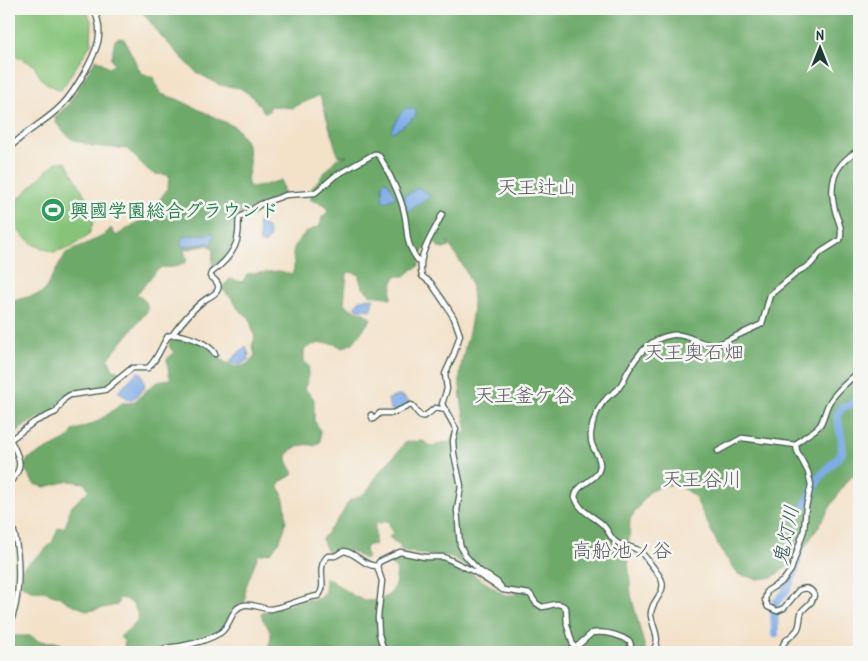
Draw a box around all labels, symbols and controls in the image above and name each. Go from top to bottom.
north arrow [796,22,846,72]
text: N [816,25,824,44]
district label: 天王辻山 [497,173,577,200]
sports icon: 興國学園総合グラウンド [40,197,66,223]
place label: 興國学園総合グラウンド [70,197,279,223]
district label: 天王奥石畑 [644,338,744,365]
district label: 天王釜ケ谷 [474,381,574,408]
district label: 天王谷川 [662,465,742,492]
water label: 鬼灯川 [766,503,804,567]
district label: 高船池ノ谷 [572,536,672,563]

